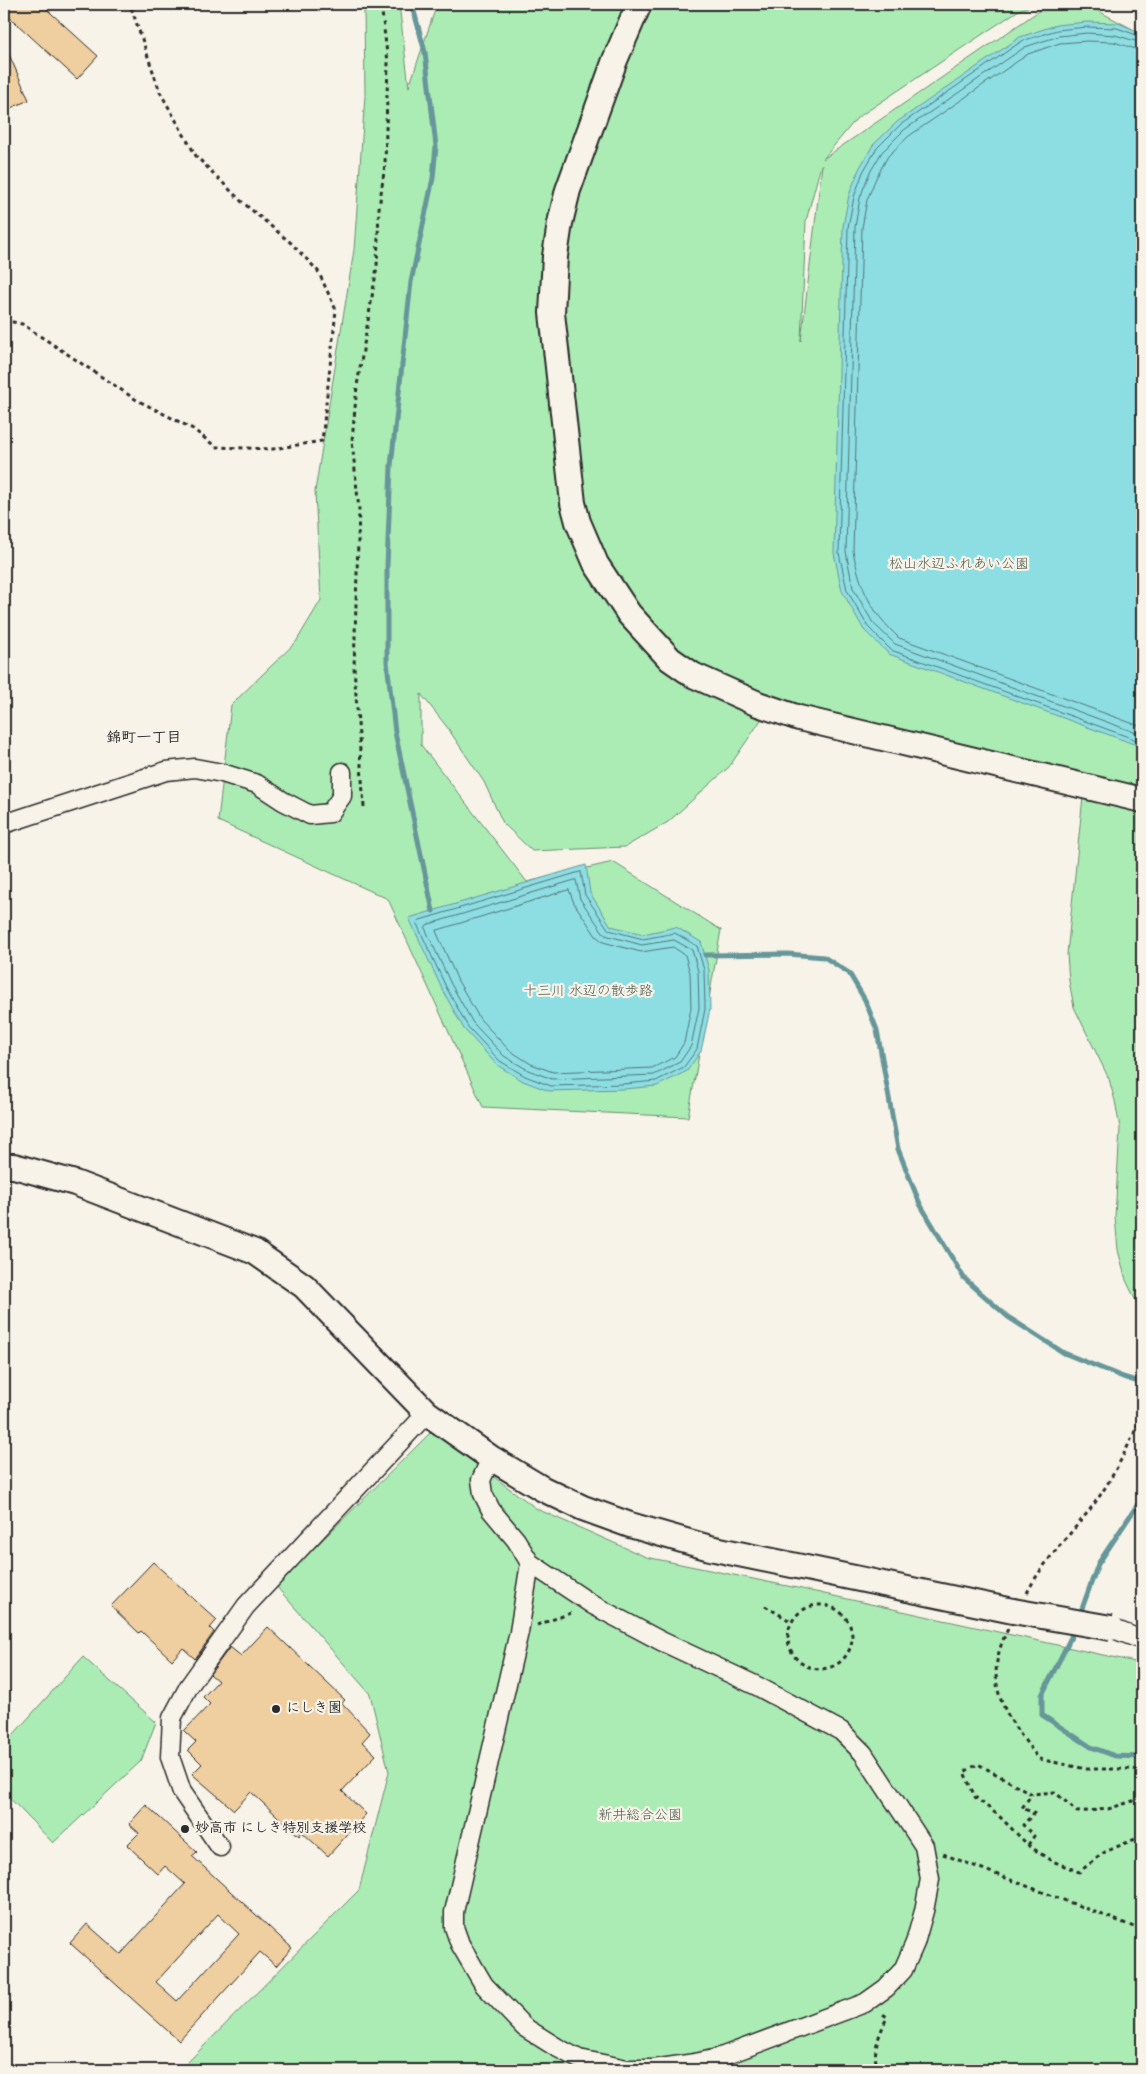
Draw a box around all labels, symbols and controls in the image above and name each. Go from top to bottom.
park label: 松山水辺ふれあい公園 [889,557,1029,574]
district label: 錦町一丁目 [106,729,182,748]
park label: 十三川 水辺の散歩路 [523,984,653,1001]
place label: にしき園 [286,1700,342,1718]
marker: にしき園 [270,1703,282,1715]
park label: 新井総合公園 [598,1808,682,1825]
place label: 妙高市 にしき特別支援学校 [195,1821,366,1838]
marker: 妙高市 にしき特別支援学校 [179,1823,191,1835]

